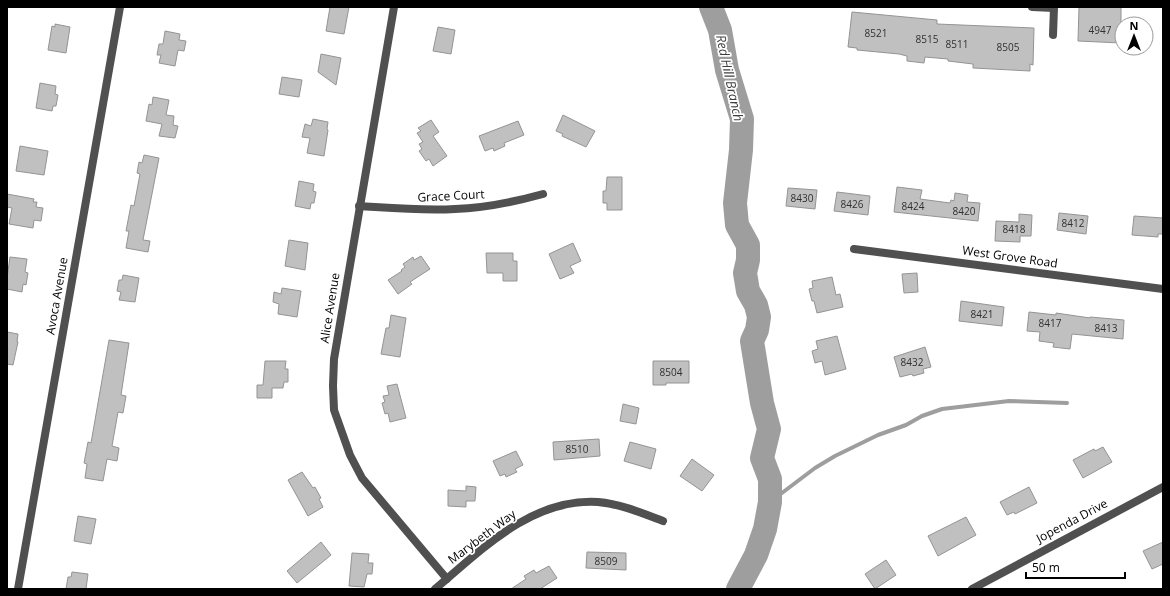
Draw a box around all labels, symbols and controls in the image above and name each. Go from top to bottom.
north arrow [1114,16,1154,56]
text: N [1130,18,1138,33]
house number: 4947 [1089,23,1112,37]
house number: 8521 [865,26,887,40]
house number: 8515 [916,32,939,46]
water label: Red Hill Branch [712,33,748,123]
house number: 8511 [946,37,968,51]
house number: 8505 [997,40,1020,54]
street label: Grace Court [417,185,485,206]
house number: 8430 [791,191,814,205]
house number: 8426 [841,197,864,211]
house number: 8424 [902,199,925,213]
house number: 8420 [953,204,976,218]
house number: 8412 [1062,216,1085,230]
house number: 8418 [1003,222,1026,236]
street label: West Grove Road [961,241,1059,272]
street label: Avoca Avenue [41,256,72,336]
street label: Alice Avenue [316,271,343,344]
house number: 8421 [971,307,993,321]
house number: 8417 [1039,316,1062,330]
house number: 8413 [1095,321,1118,335]
house number: 8432 [901,355,924,369]
house number: 8504 [660,365,683,379]
house number: 8510 [566,442,589,456]
street label: Jopenda Drive [1032,495,1111,547]
street label: Marybeth Way [444,505,520,568]
house number: 8509 [595,554,618,568]
scale bar [1026,554,1125,580]
text: 50 m [1032,559,1060,576]

